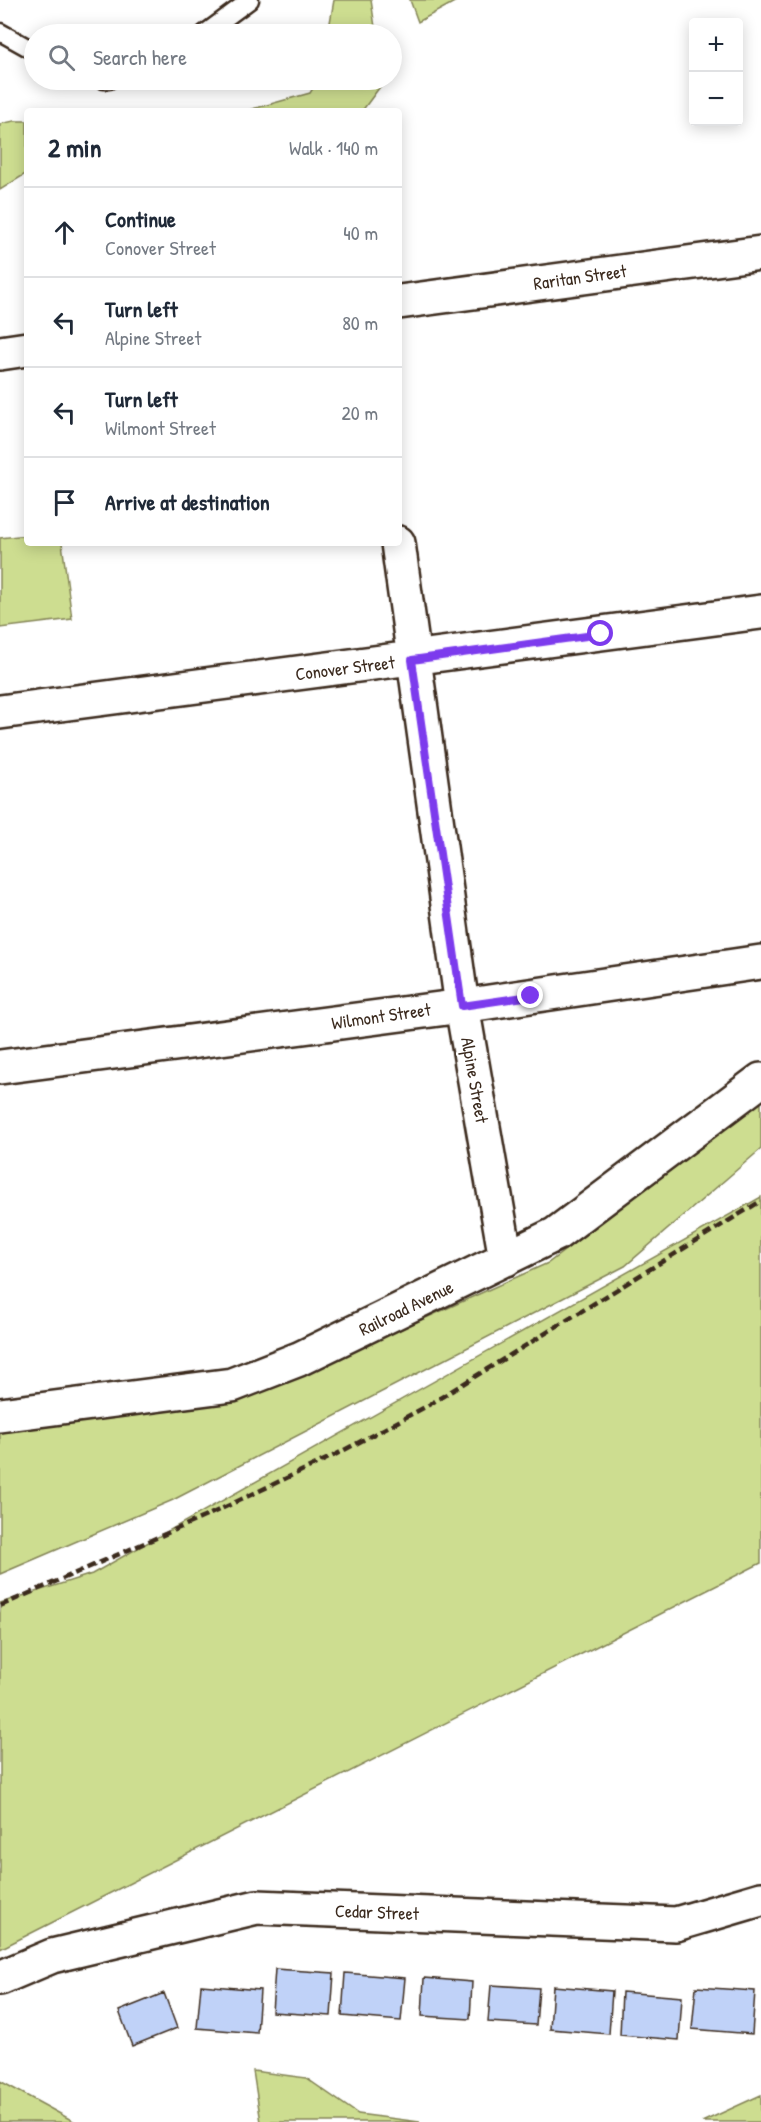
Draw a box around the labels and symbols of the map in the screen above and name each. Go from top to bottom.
street label: Raritan Street [532,258,629,296]
route start [587,620,613,646]
street label: Conover Street [294,649,397,686]
route end [517,982,543,1008]
street label: Wilmont Street [330,997,433,1035]
street label: Alpine Street [455,1035,495,1126]
street label: Railroad Avenue [355,1274,457,1342]
street label: Cedar Street [335,1898,420,1926]

